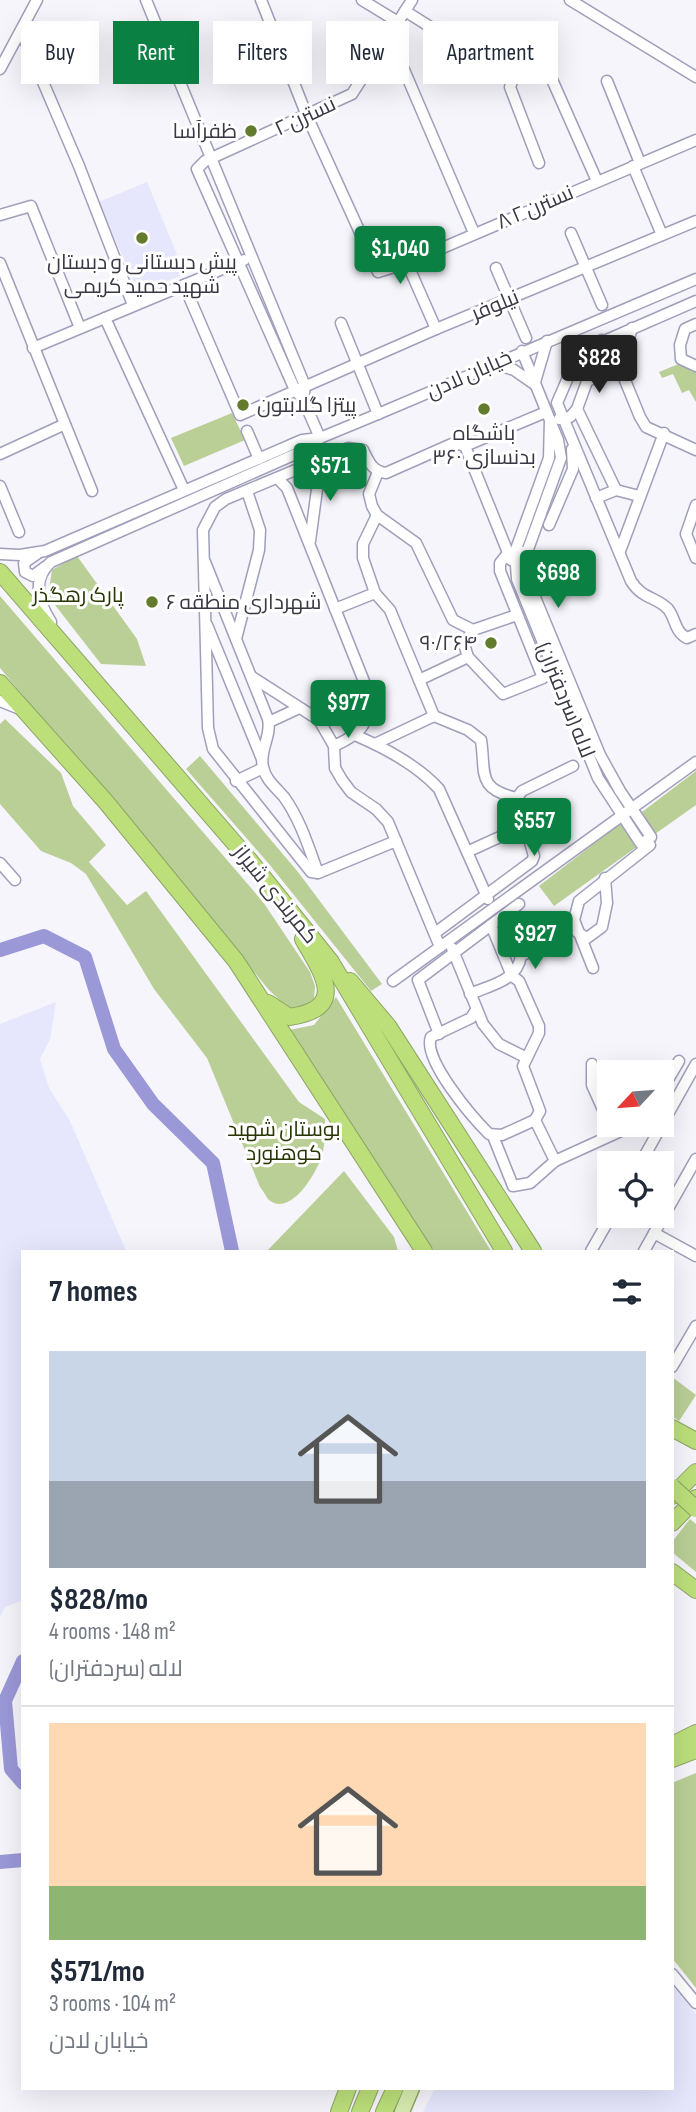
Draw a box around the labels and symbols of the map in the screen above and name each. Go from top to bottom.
street label: نسترن ۲ [271,91,340,141]
place label: ظفرآسا [172,119,237,144]
marker: ظفرآسا [243,123,259,139]
street label: ۸ نسترن ۲ [493,180,577,235]
pin: $1,040 [343,226,457,286]
marker: پیش دبستانی و دبستان شهید حمید کریمی [134,230,150,246]
place label: پیش دبستانی و دبستان شهید حمید کریمی [47,250,237,299]
street label: نیلوفر [467,285,523,327]
pin: $828 [558,336,640,395]
street label: خیابان لادن [423,345,516,404]
place label: پیتزا گلابتون [257,393,357,419]
marker: پیتزا گلابتون [235,397,251,413]
marker: باشگاه بدنسازی ۳۶۰ [476,401,492,417]
place label: باشگاه بدنسازی ۳۶۰ [432,421,536,470]
pin: $571 [289,444,371,503]
pin: $698 [517,550,599,610]
park label: پارک رهگذر [32,583,124,609]
place label: شهرداری منطقه ۶ [166,590,321,615]
marker: شهرداری منطقه ۶ [144,594,160,610]
place label: ۹۰/۲۶۴ [420,631,477,656]
marker: ۹۰/۲۶۴ [483,635,499,651]
street label: لاله (سردفتران) [531,639,600,762]
pin: $977 [307,680,389,740]
pin: $557 [493,798,575,858]
street label: کمربندی شیراز [228,839,323,949]
pin: $927 [494,912,576,971]
north arrow [597,1060,674,1138]
park label: بوستان شهید کوهنورد [227,1117,341,1166]

